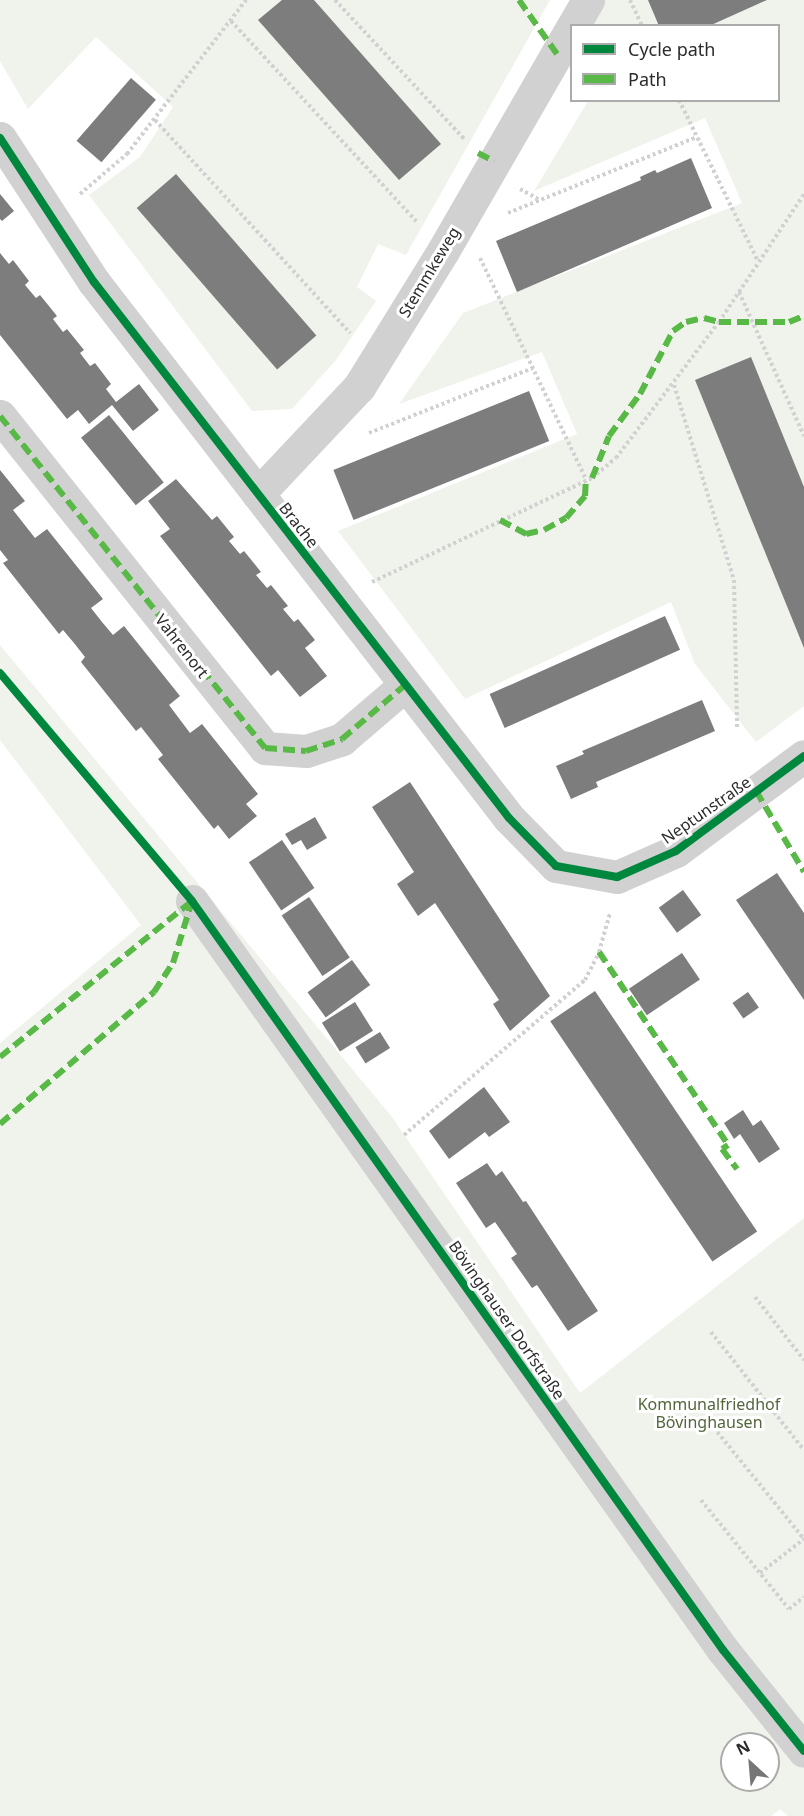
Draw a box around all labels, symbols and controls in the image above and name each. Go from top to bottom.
legend [570,24,780,102]
text: Cycle path [628,37,715,61]
text: Path [628,67,667,91]
street label: Stemmkeweg [394,223,464,321]
street label: Brache [275,499,323,551]
street label: Vahrenort [151,610,213,682]
street label: Neptunstraße [658,772,754,848]
street label: Bövinghauser Dorfstraße [445,1237,569,1403]
park label: Kommunalfriedhof Bövinghausen [638,1394,780,1432]
north arrow [720,1732,780,1792]
text: N [732,1735,754,1760]

